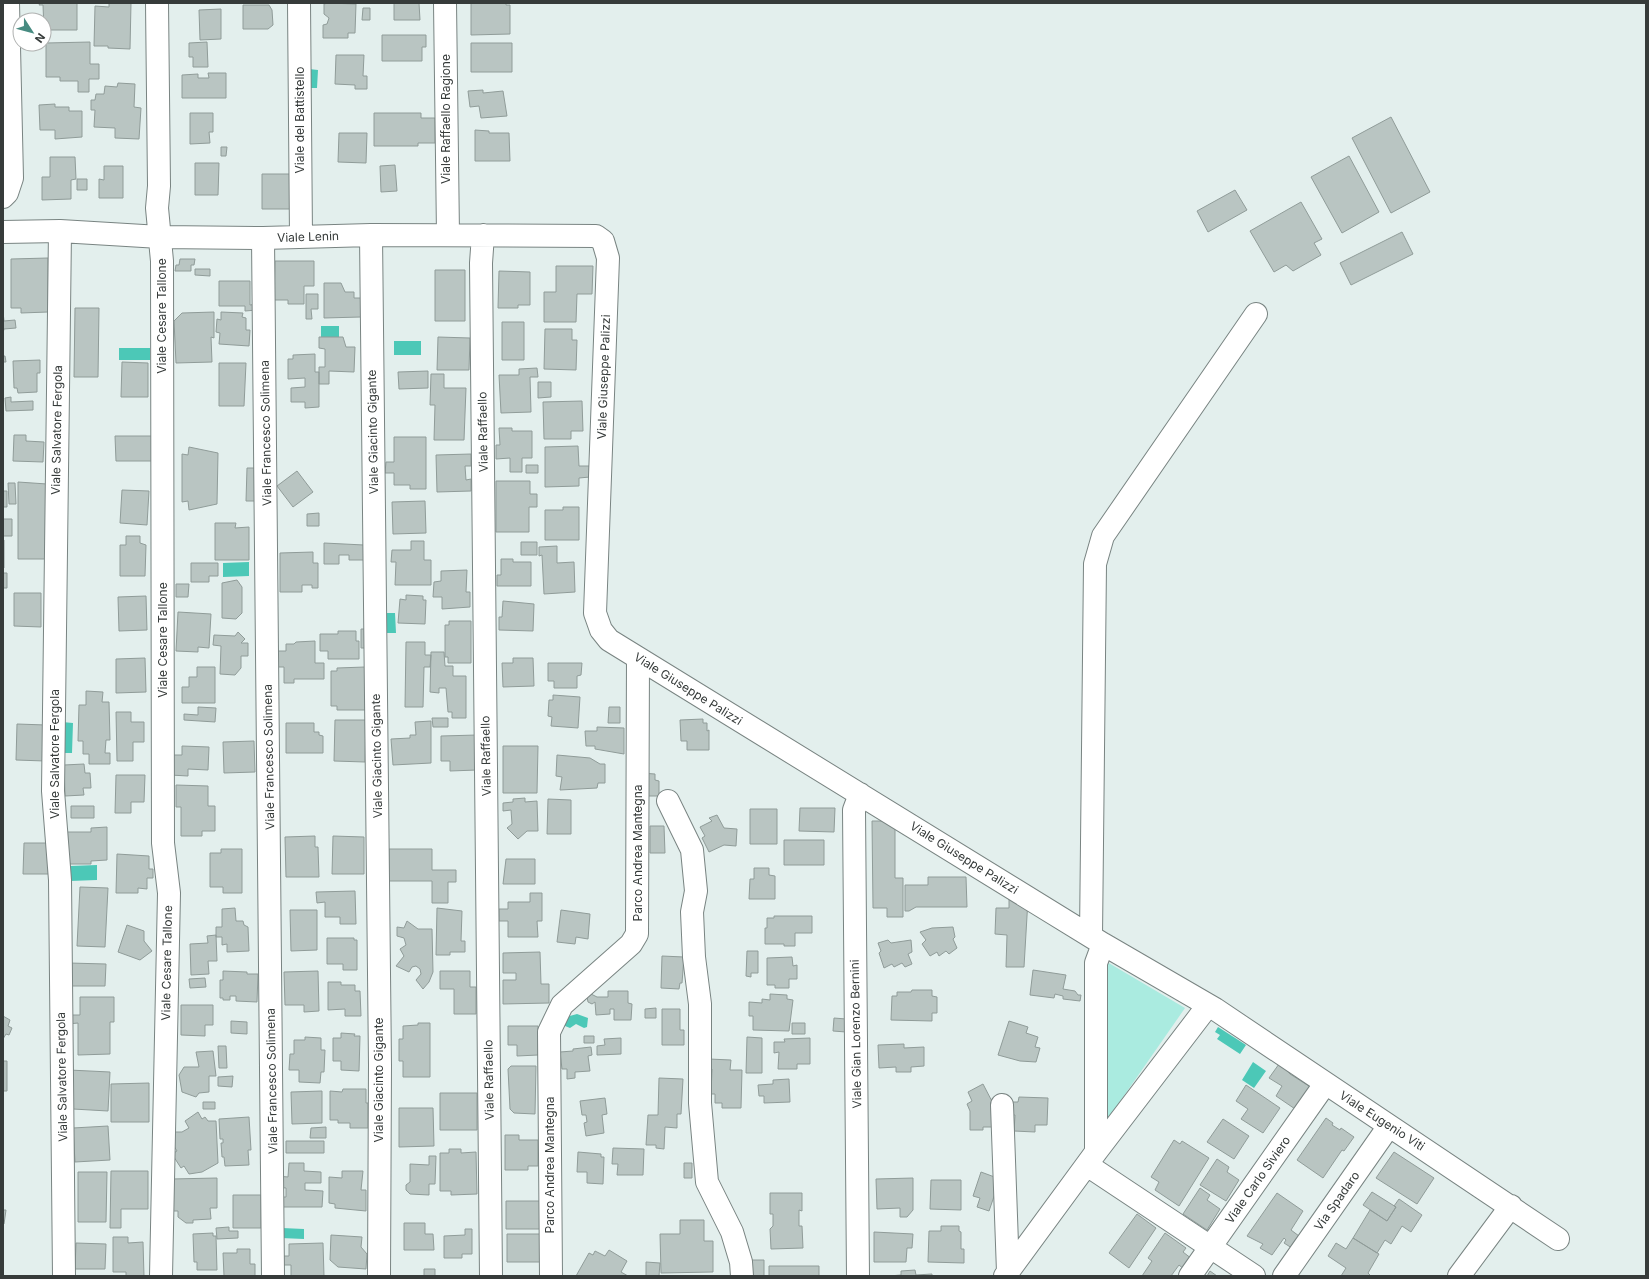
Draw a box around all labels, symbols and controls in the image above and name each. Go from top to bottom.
north arrow [12,12,52,52]
text: N [32,30,48,45]
street label: Viale Raffaello Ragione [438,54,453,184]
street label: Viale del Battistello [292,66,307,174]
street label: Viale Lenin [277,228,339,245]
street label: Viale Cesare Tallone [154,258,169,374]
street label: Viale Giuseppe Palizzi [594,314,613,440]
street label: Viale Francesco Solimena [257,360,274,506]
street label: Viale Salvatore Fergola [48,365,65,495]
street label: Viale Giacinto Gigante [364,369,381,495]
street label: Viale Raffaello [474,392,491,472]
street label: Viale Cesare Tallone [155,582,170,698]
street label: Viale Giuseppe Palizzi [631,649,745,728]
street label: Viale Francesco Solimena [260,684,277,830]
street label: Viale Salvatore Fergola [47,689,62,819]
street label: Viale Giacinto Gigante [368,693,385,819]
street label: Viale Raffaello [477,716,494,796]
street label: Parco Andrea Mantegna [630,784,645,922]
street label: Viale Giuseppe Palizzi [907,818,1021,897]
street label: Viale Cesare Tallone [158,905,175,1021]
street label: Viale Gian Lorenzo Bernini [847,959,864,1109]
street label: Viale Francesco Solimena [263,1008,280,1154]
street label: Viale Salvatore Fergola [53,1012,70,1142]
street label: Viale Giacinto Gigante [371,1018,386,1142]
street label: Viale Raffaello [480,1040,497,1120]
street label: Viale Eugenio Viti [1337,1087,1428,1154]
street label: Parco Andrea Mantegna [542,1096,557,1234]
street label: Viale Carlo Siviero [1222,1133,1293,1226]
street label: Via Spadaro [1311,1168,1362,1233]

